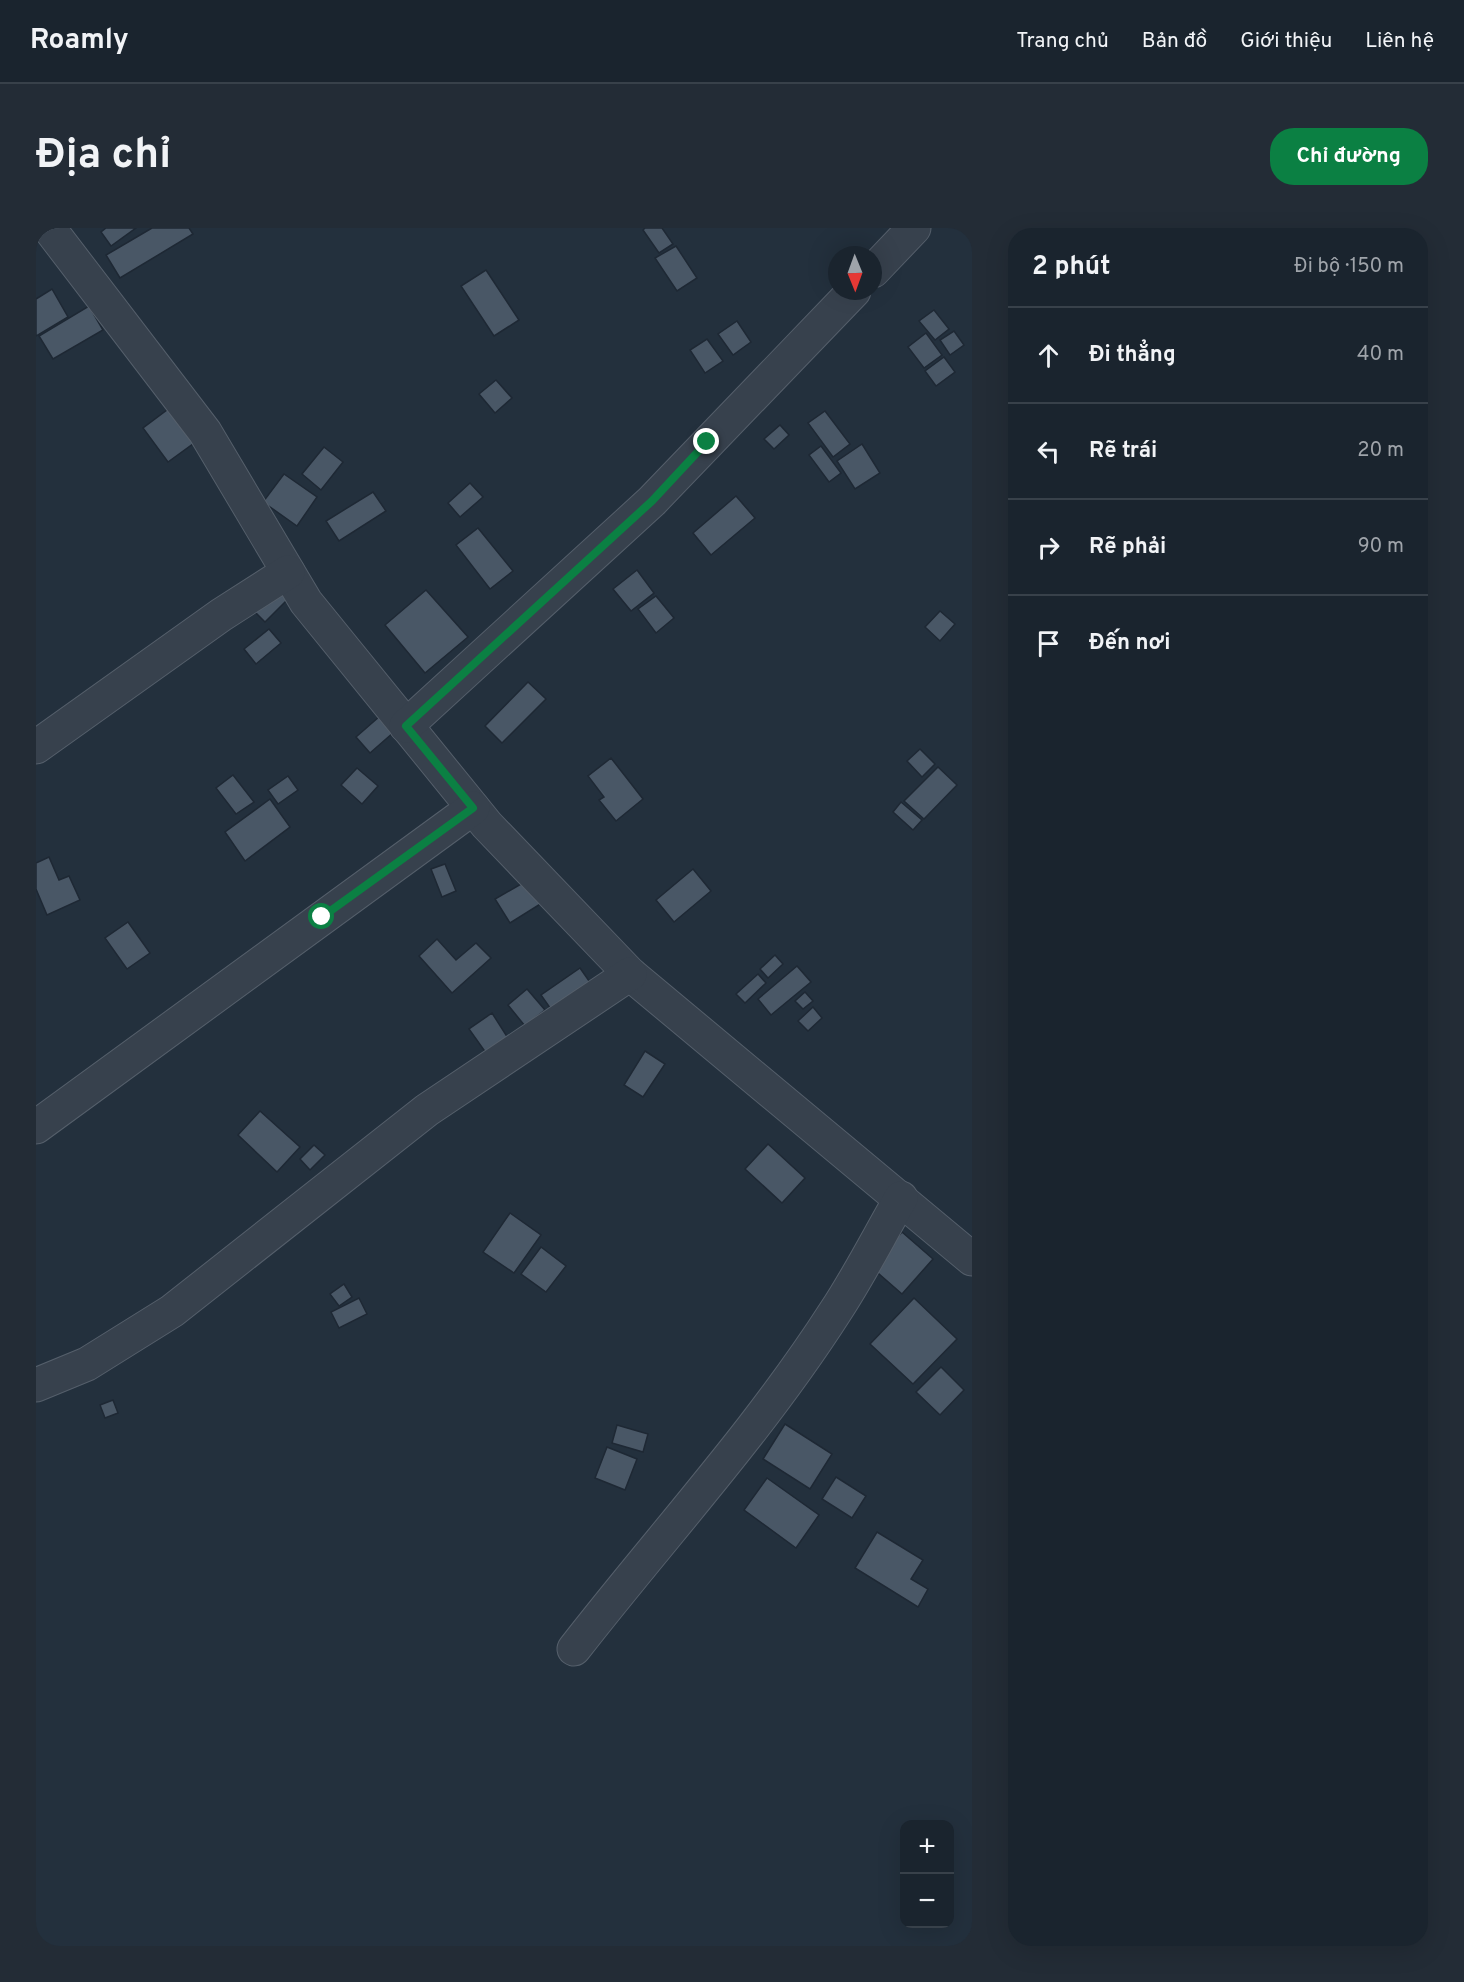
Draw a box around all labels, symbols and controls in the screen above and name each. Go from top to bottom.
text: Roamly [30,23,129,59]
text: Trang chủ [1016,28,1109,55]
text: Bản đồ [1142,28,1207,55]
text: Giới thiệu [1240,28,1332,55]
text: Liên hệ [1365,28,1434,55]
button: Chỉ đường [1270,128,1428,185]
text: Địa chỉ [36,130,171,183]
north arrow [828,246,882,300]
text: 2 phút [1032,251,1110,284]
text: Đi bộ · 150 m [1294,254,1404,280]
icon: ahead [1032,339,1065,372]
text: Đi thẳng [1089,342,1176,369]
text: 40 m [1357,342,1404,368]
route end [693,428,719,454]
icon: left [1032,435,1065,468]
text: Rẽ trái [1089,438,1157,465]
text: 20 m [1357,438,1404,464]
icon: right [1032,531,1065,564]
text: Rẽ phải [1089,534,1166,561]
text: 90 m [1358,534,1404,560]
icon: arrive [1032,627,1065,660]
text: Đến nơi [1089,630,1170,657]
route start [308,903,334,929]
map controls [900,1820,954,1928]
button: + [900,1820,954,1874]
button: − [900,1874,954,1928]

